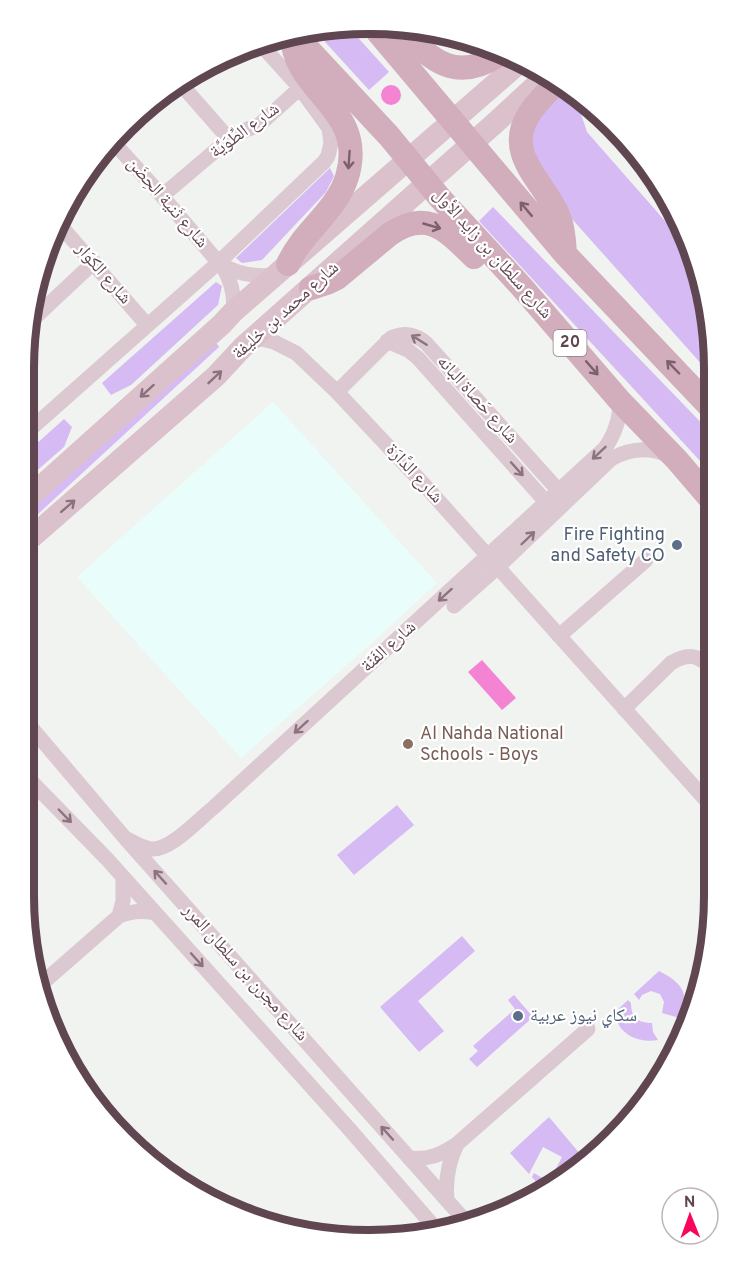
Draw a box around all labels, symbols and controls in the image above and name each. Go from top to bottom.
street label: شارع الطِّوَيَّة [206,98,284,164]
one-way arrow [344,149,355,169]
street label: شارع ثَنية الحِضَن [121,153,213,253]
street label: شارع سلطان بن زايد الأول [427,184,557,324]
one-way arrow [520,201,533,217]
one-way arrow [422,221,441,232]
street label: شارع الكوَار [69,238,136,310]
street label: شارع محمد بن خليفة [228,257,344,365]
road number: 20 [554,330,586,356]
one-way arrow [411,333,428,345]
street label: شارع حَصاة البانه [431,351,523,449]
one-way arrow [585,360,599,375]
one-way arrow [666,360,680,375]
one-way arrow [207,370,222,384]
one-way arrow [140,384,155,398]
street label: شارع الدَّارَة [380,439,448,509]
one-way arrow [591,446,606,461]
one-way arrow [510,461,524,476]
one-way arrow [61,499,76,513]
place label: Fire Fighting and Safety CO [551,524,665,568]
one-way arrow [520,531,535,546]
marker: Fire Fighting and Safety CO [670,538,684,552]
one-way arrow [438,588,453,602]
street label: شارع الفَنّة [356,616,422,678]
one-way arrow [294,719,309,733]
place label: Al Nahda National Schools - Boys [420,723,564,767]
marker: Al Nahda National Schools - Boys [401,737,415,751]
one-way arrow [58,808,72,823]
one-way arrow [153,870,167,885]
street label: شارع مجرن بن سلطان المرر [177,899,313,1046]
one-way arrow [190,952,204,967]
place label: سكاي نيوز عربية [530,1005,637,1029]
marker: سكاي نيوز عربية [511,1009,525,1023]
one-way arrow [380,1126,394,1141]
north arrow [660,1186,720,1246]
text: N [684,1193,696,1213]

